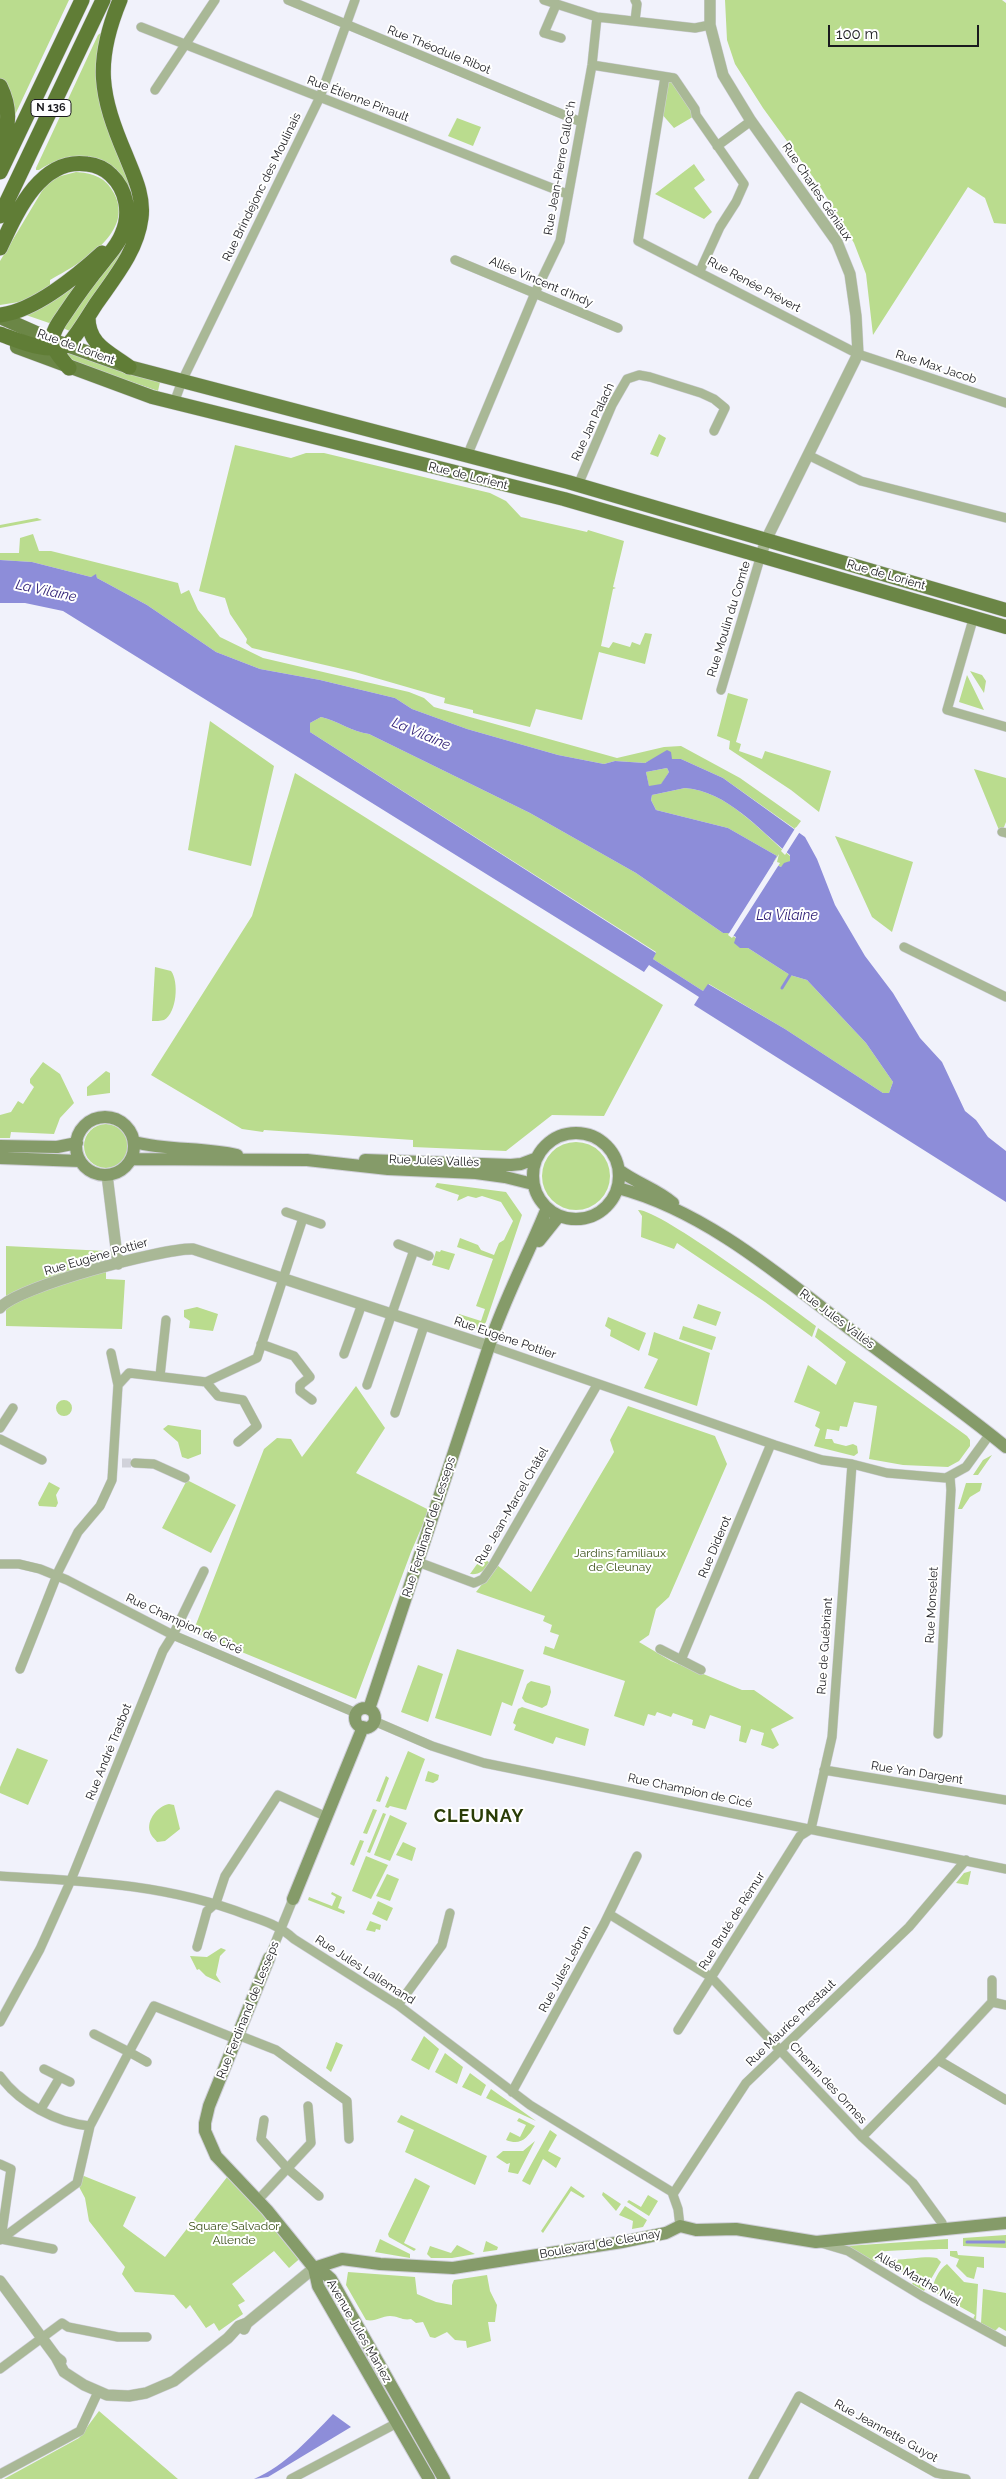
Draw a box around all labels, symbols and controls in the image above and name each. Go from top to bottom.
scale bar [831,15,982,47]
street label: Rue Théodule Ribot [385,23,493,77]
text: 100 m [836,25,878,43]
street label: Rue Étienne Pinault [305,73,411,125]
road number: N 136 [31,100,71,116]
street label: Rue Jean-Pierre Calloc'h [541,100,579,236]
street label: Rue Brindejonc des Moulinais [220,110,304,264]
street label: Rue Charles Géniaux [779,140,855,244]
street label: Allée Vincent d'Indy [487,254,595,310]
street label: Rue Renée Prévert [705,254,803,316]
street label: Rue de Lorient [35,326,117,368]
street label: Rue Max Jacob [894,347,978,387]
street label: Rue Jan Palach [569,381,617,463]
street label: Rue de Lorient [427,459,509,493]
street label: Rue de Lorient [845,557,927,593]
street label: Rue Moulin du Comte [704,559,754,679]
water label: La Vilaine [14,576,78,606]
water label: La Vilaine [389,714,453,754]
water label: La Vilaine [756,908,818,924]
street label: Rue Jules Vallès [389,1152,479,1170]
street label: Rue Eugène Pottier [43,1235,149,1279]
street label: Rue Jules Vallès [797,1286,877,1352]
street label: Rue Eugène Pottier [452,1314,558,1362]
street label: Rue Jean-Marcel Châtel [472,1445,552,1567]
street label: Rue Ferdinand de Lesseps [399,1455,459,1599]
street label: Rue Diderot [696,1514,734,1580]
park label: Jardins familiaux de Cleunay [574,1546,666,1574]
street label: Rue Monselet [923,1566,941,1644]
street label: Rue Champion de Cicé [123,1591,245,1657]
street label: Rue de Guébriant [814,1597,836,1695]
street label: Rue André Trasbot [83,1702,135,1802]
street label: Rue Yan Dargent [870,1759,964,1787]
street label: Rue Champion de Cicé [626,1771,754,1811]
district label: CLEUNAY [433,1806,525,1828]
street label: Rue Bruté de Rémur [696,1869,768,1973]
street label: Rue Jules Lebrun [536,1923,594,2015]
street label: Rue Jules Lallemand [312,1932,418,2008]
street label: Rue Ferdinand de Lesseps [214,1939,282,2081]
street label: Rue Maurice Prestaut [743,1977,839,2069]
street label: Chemin des Ormes [786,2039,870,2127]
park label: Square Salvador Allende [189,2219,279,2247]
street label: Boulevard de Cleunay [538,2226,662,2262]
street label: Allée Marthe Niel [873,2249,963,2309]
street label: Avenue Jules Maniez [324,2277,394,2385]
street label: Rue Jeannette Guyot [832,2397,940,2465]

